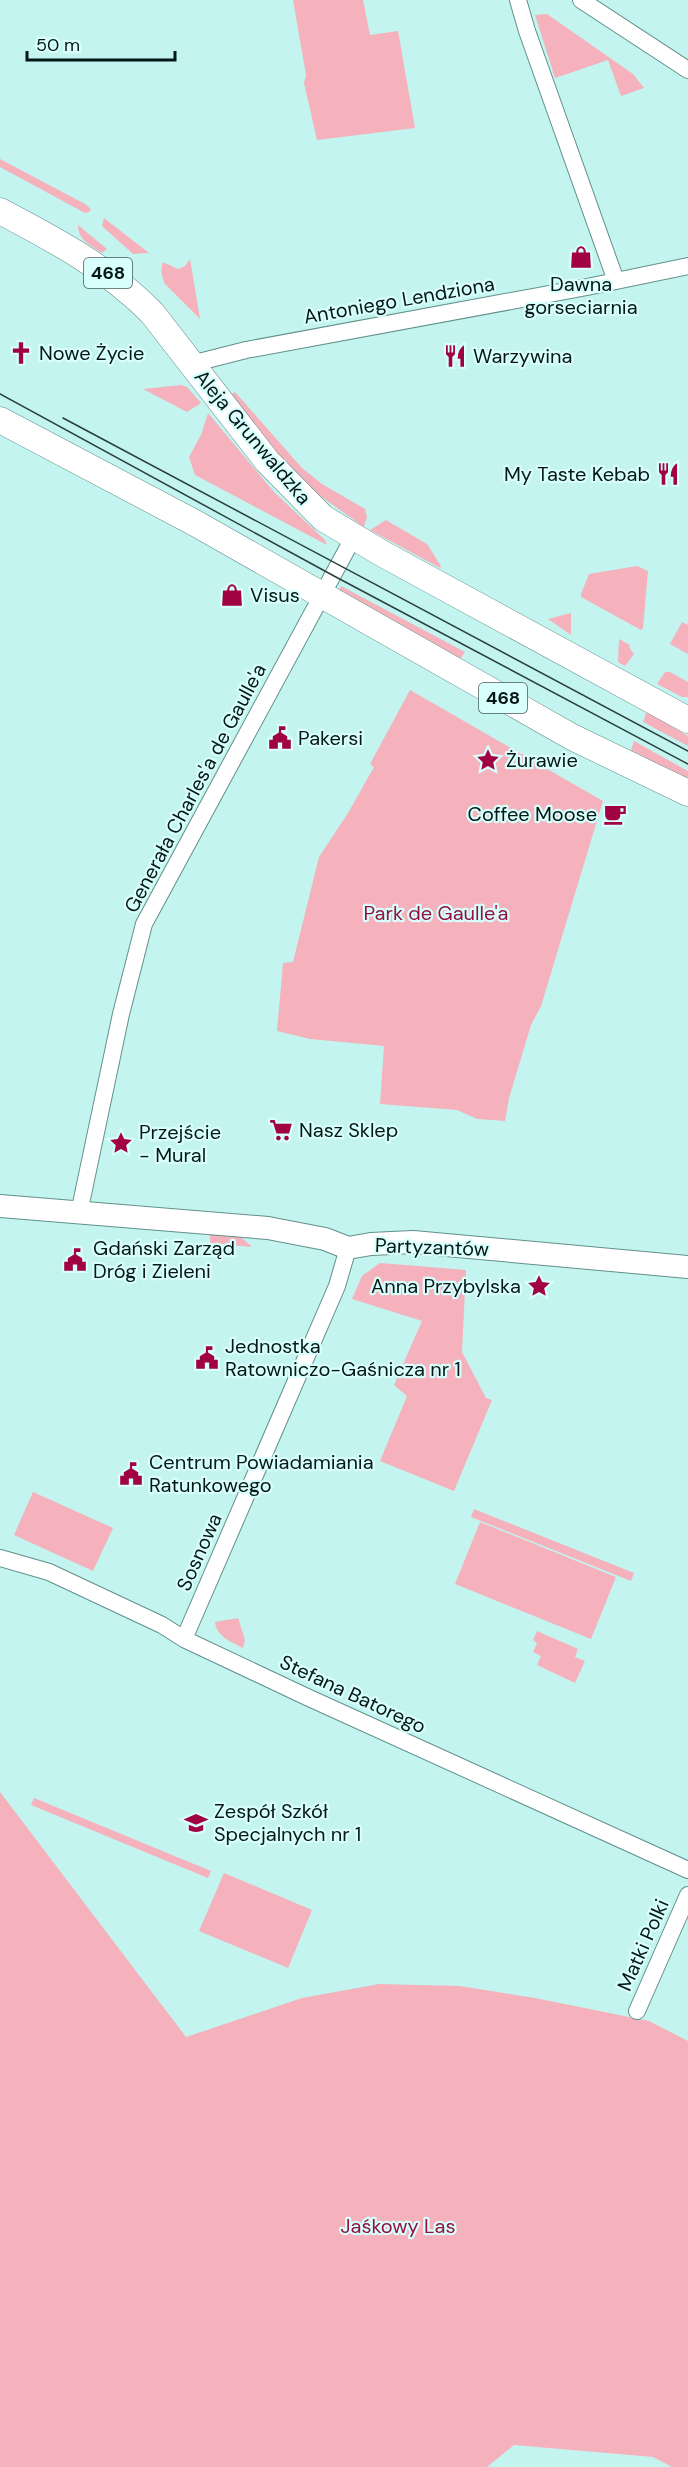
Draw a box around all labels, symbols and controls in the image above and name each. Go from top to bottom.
scale bar [27,24,176,62]
text: 50 m [36,33,80,57]
shop icon: Dawna gorseciarnia [568,244,594,270]
road number: 468 [84,258,132,288]
street label: Antoniego Lendziona [302,270,496,330]
place label: Dawna gorseciarnia [524,271,638,320]
church icon: Nowe Życie [8,340,34,366]
place label: Nowe Życie [39,340,144,366]
restaurant icon: Warzywina [442,343,468,369]
place label: Warzywina [473,343,572,369]
street label: Aleja Grunwaldzka [189,364,317,510]
place label: My Taste Kebab [504,461,650,487]
restaurant icon: My Taste Kebab [655,461,681,487]
shop icon: Visus [219,582,245,608]
place label: Visus [250,582,300,608]
street label: Generała Charles'a de Gaulle'a [118,659,272,917]
road number: 468 [479,683,527,713]
public building icon: Pakersi [267,725,293,751]
place label: Pakersi [298,725,363,751]
place icon: Żurawie [475,747,501,773]
place label: Żurawie [506,747,578,773]
place label: Coffee Moose [468,801,597,827]
cafe icon: Coffee Moose [602,801,628,827]
park label: Park de Gaulle'a [363,900,509,926]
supermarket icon: Nasz Sklep [268,1117,294,1143]
place label: Nasz Sklep [299,1117,398,1143]
place label: Przejście - Mural [139,1119,221,1168]
place icon: Przejście - Mural [108,1130,134,1156]
street label: Partyzantów [374,1232,490,1262]
place label: Gdański Zarząd Dróg i Zieleni [93,1235,235,1284]
public building icon: Gdański Zarząd Dróg i Zieleni [62,1247,88,1273]
place label: Anna Przybylska [371,1273,521,1299]
place icon: Anna Przybylska [526,1273,552,1299]
place label: Jednostka Ratowniczo-Gaśnicza nr 1 [225,1333,461,1382]
public building icon: Jednostka Ratowniczo-Gaśnicza nr 1 [194,1345,220,1371]
place label: Centrum Powiadamiania Ratunkowego [149,1449,374,1498]
public building icon: Centrum Powiadamiania Ratunkowego [118,1461,144,1487]
street label: Sosnowa [170,1509,228,1595]
street label: Stefana Batorego [276,1649,430,1739]
place label: Zespół Szkół Specjalnych nr 1 [214,1798,361,1847]
school or university icon: Zespół Szkół Specjalnych nr 1 [183,1810,209,1836]
street label: Matki Polki [611,1895,675,1995]
park label: Jaśkowy Las [341,2213,455,2239]

